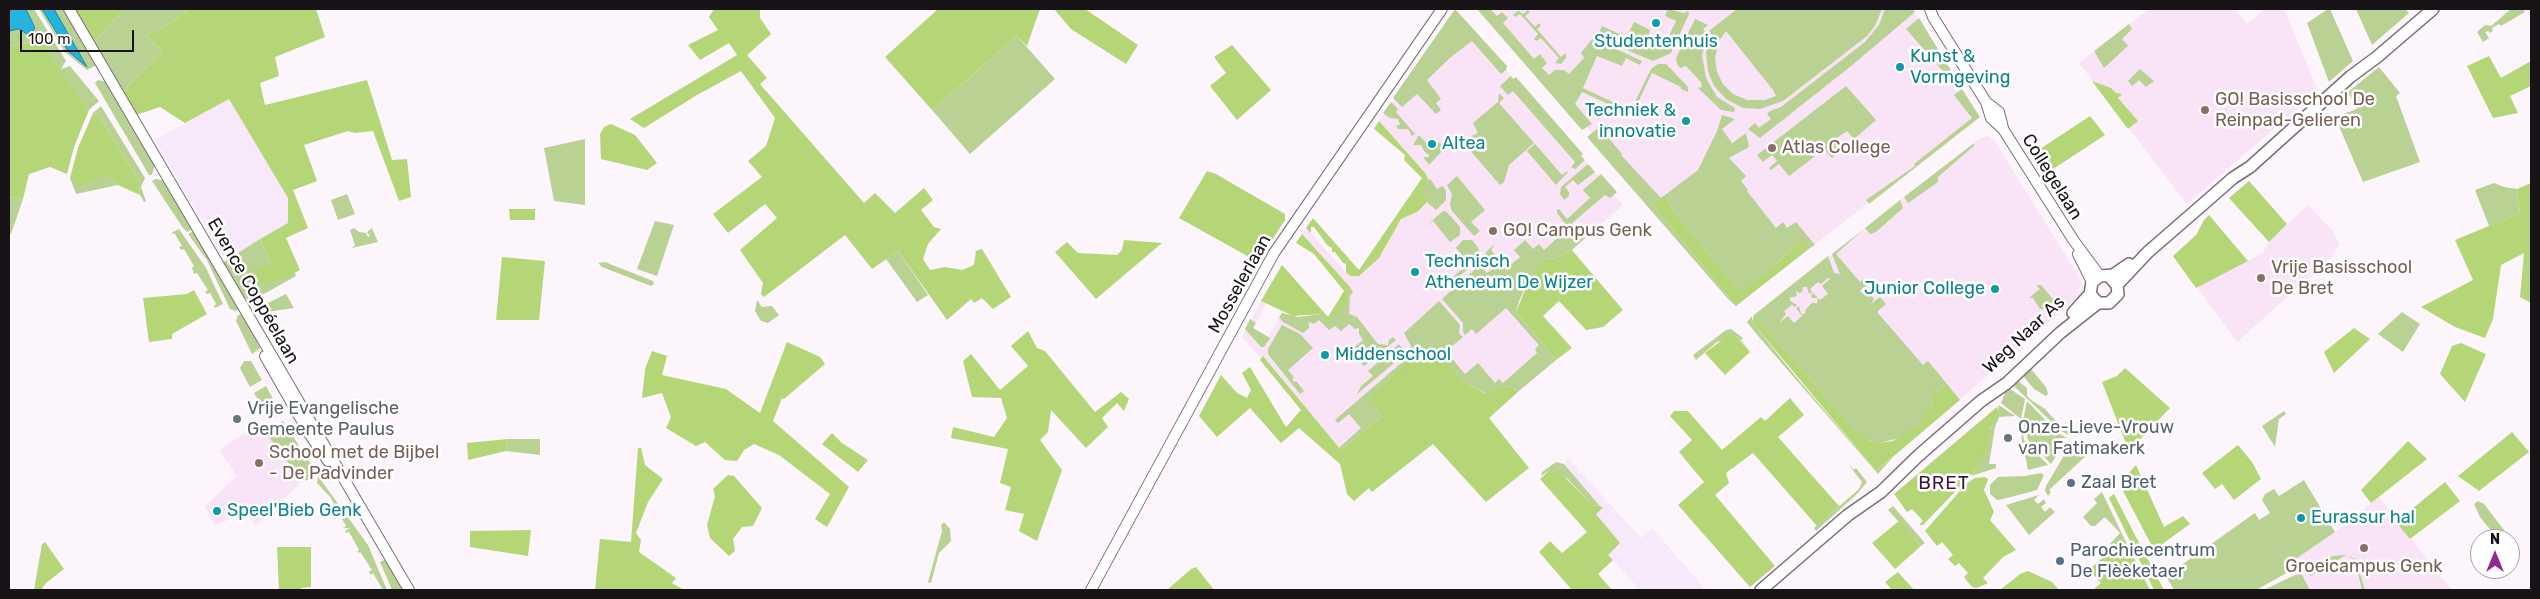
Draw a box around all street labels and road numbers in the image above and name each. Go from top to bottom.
street label: Collegelaan [2017,130,2087,224]
street label: Evence Coppéelaan [202,214,304,368]
street label: Mosselerlaan [1204,231,1276,337]
street label: Weg Naar As [1979,292,2069,378]

